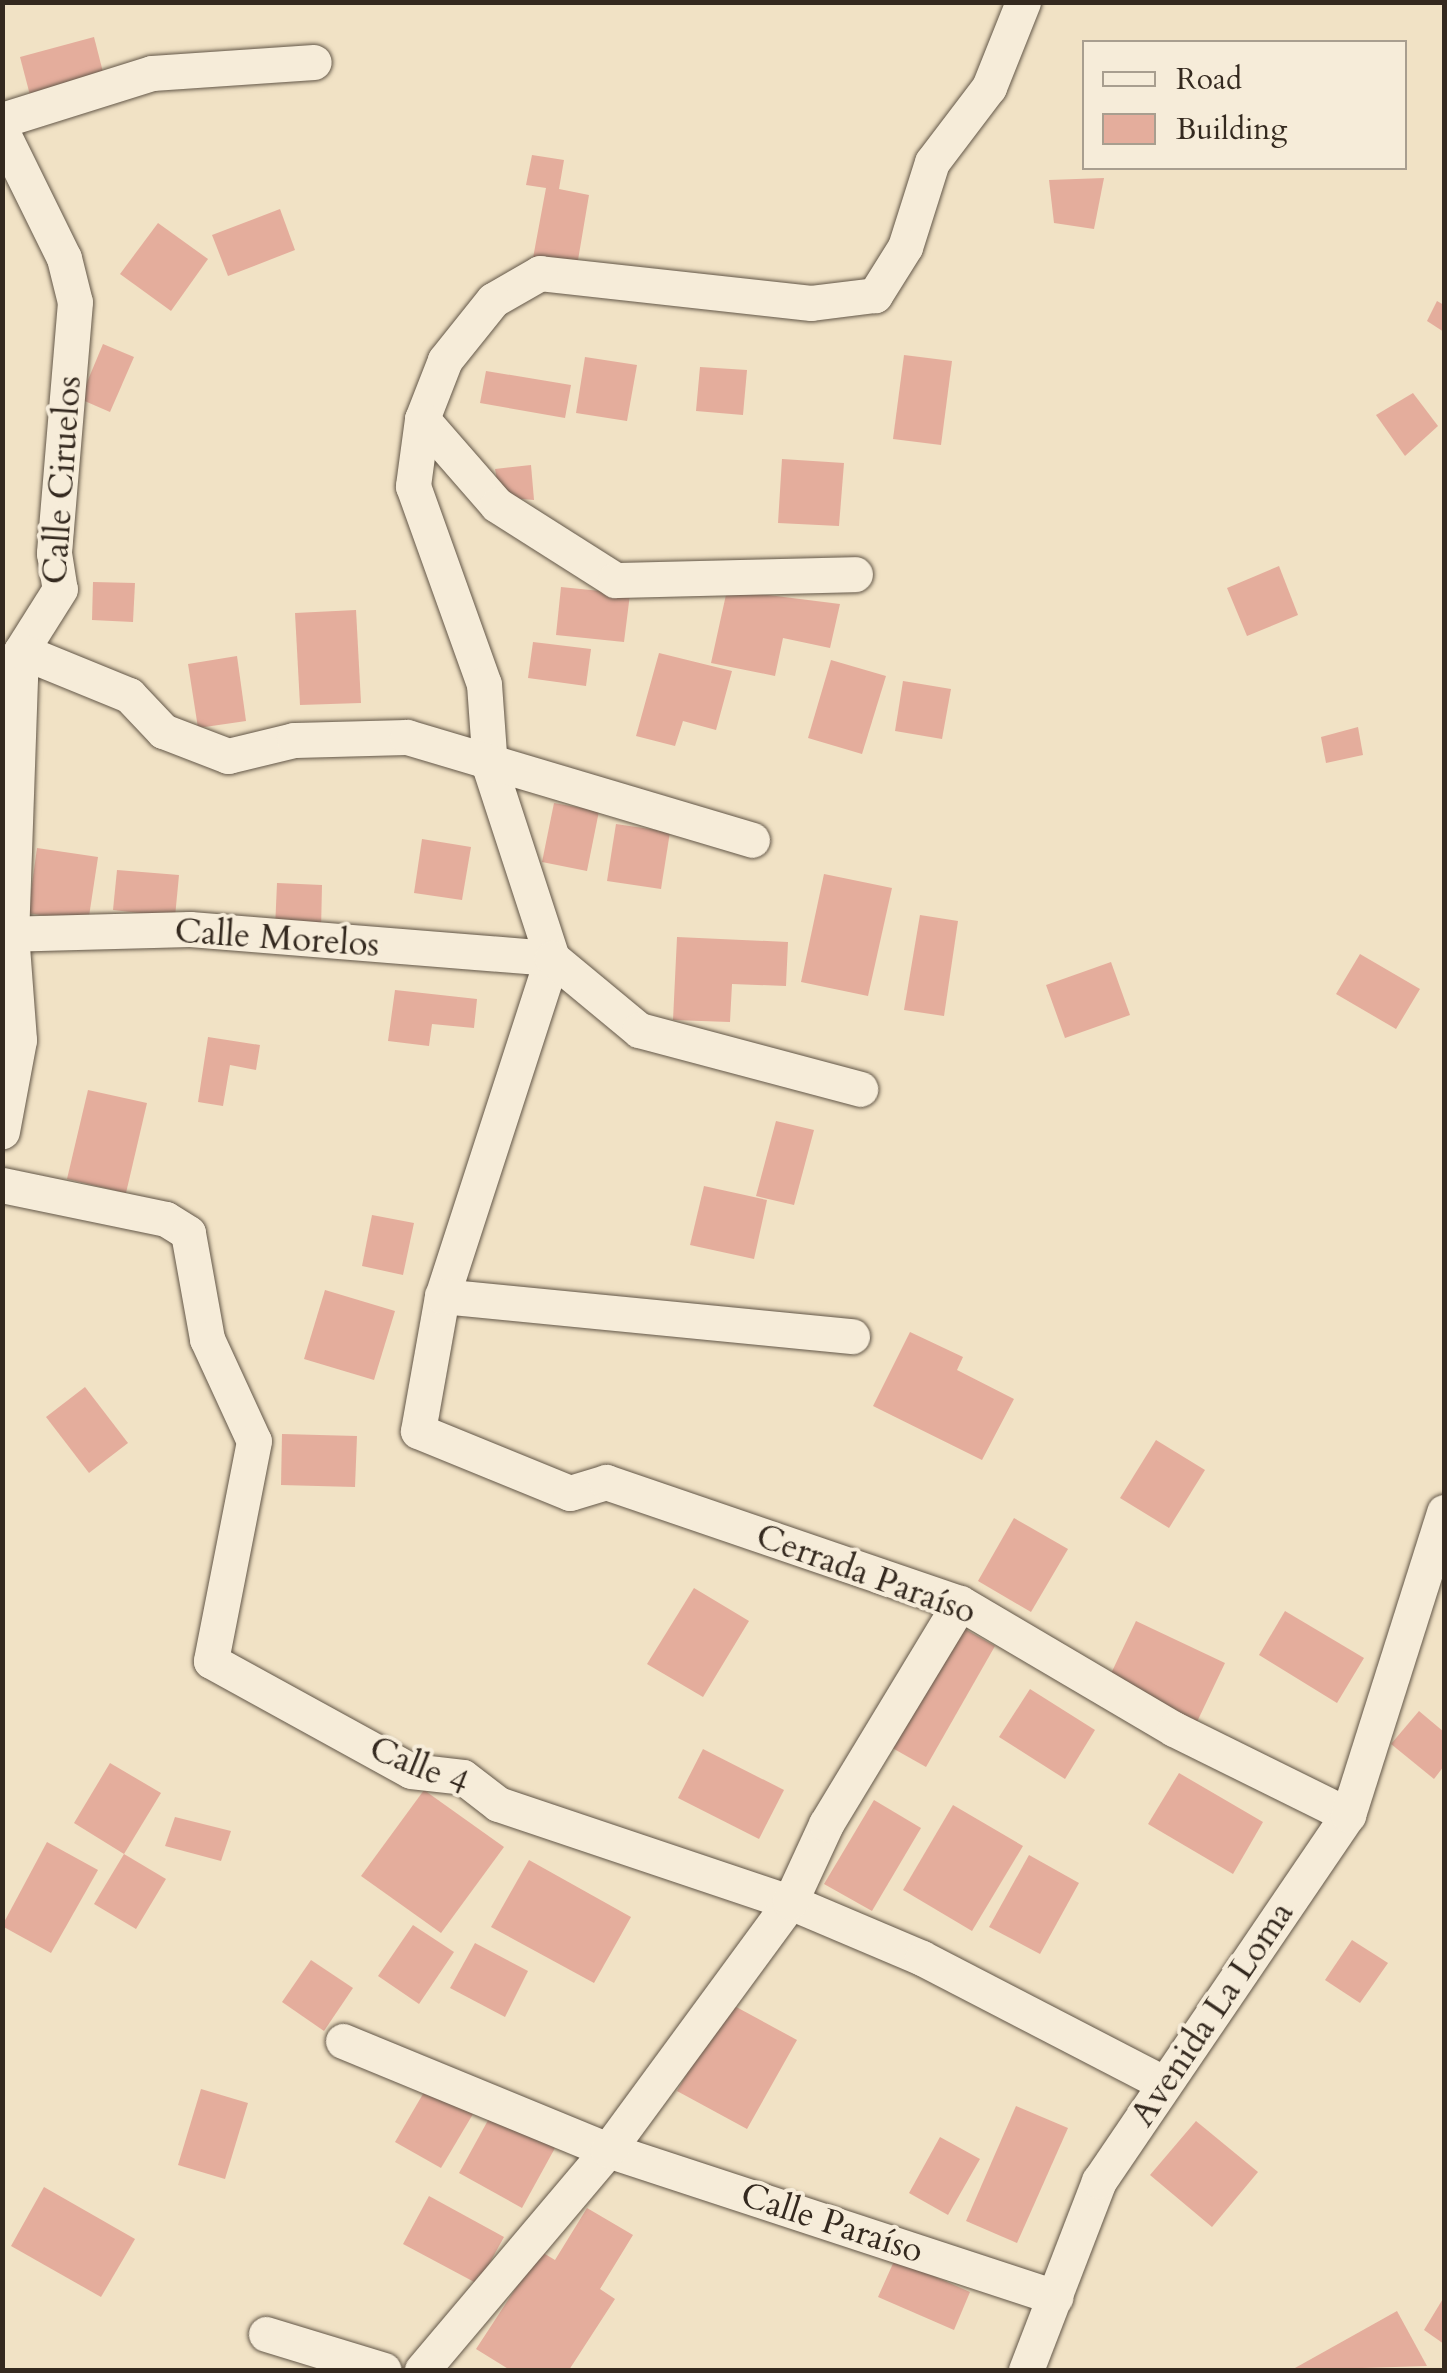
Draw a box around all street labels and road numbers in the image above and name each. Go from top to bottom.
street label: Calle Ciruelos [34,374,90,586]
street label: Calle Morelos [173,910,381,966]
street label: Cerrada Paraíso [750,1515,982,1633]
street label: Calle 4 [363,1727,475,1805]
street label: Avenida La Loma [1121,1894,1303,2134]
street label: Calle Paraíso [736,2174,928,2272]

